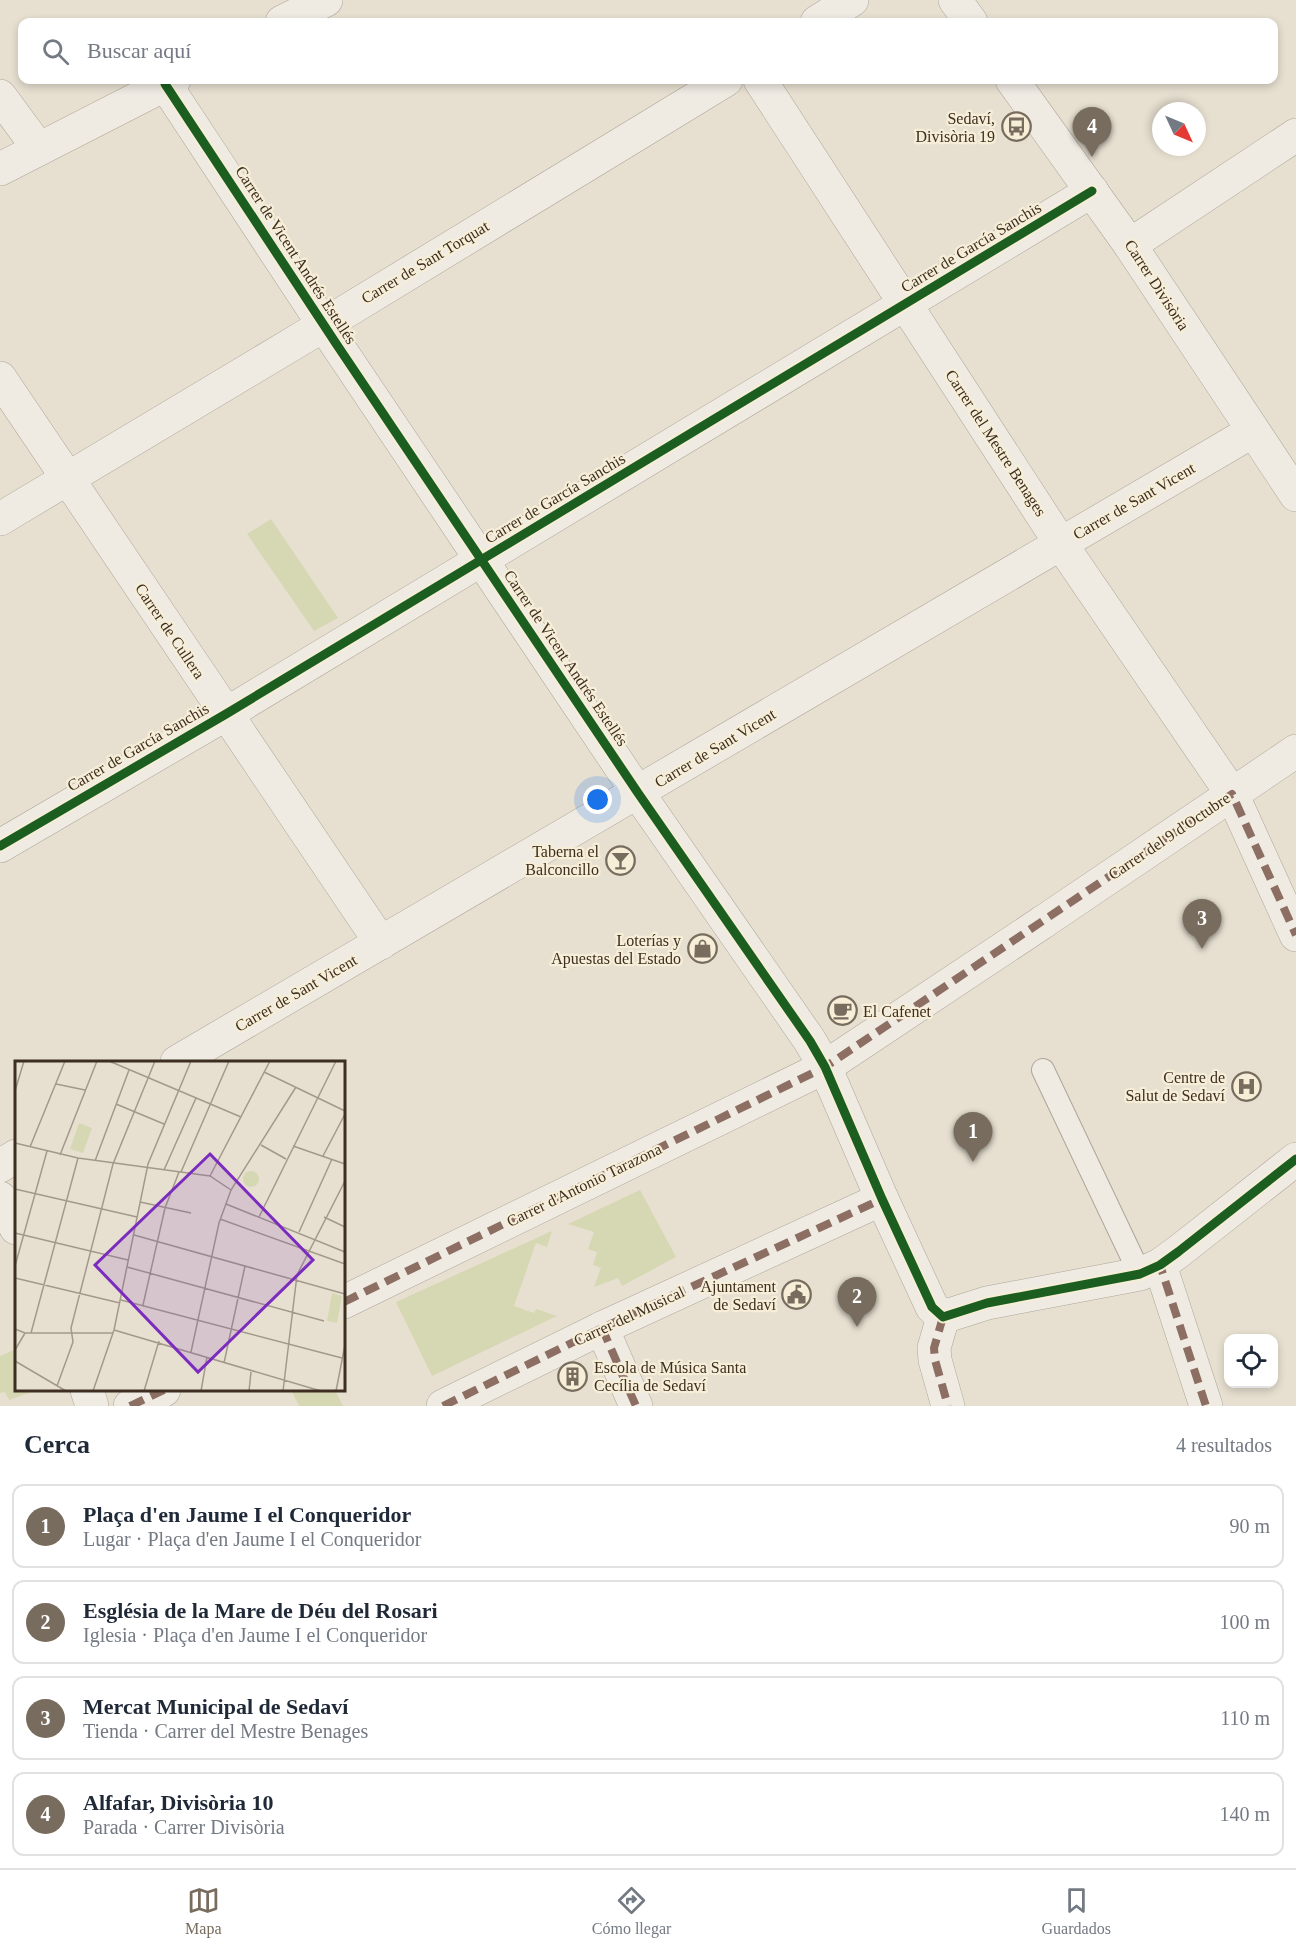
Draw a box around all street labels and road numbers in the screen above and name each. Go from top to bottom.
street label: Carrer de Vicent Andrés Estellés [232,163,360,347]
street label: Carrer de García Sanchis [898,198,1044,296]
street label: Carrer de Sant Torquat [358,217,493,308]
street label: Carrer Divisòria [1121,237,1193,333]
street label: Carrer del Mestre Benages [941,367,1050,520]
street label: Carrer de García Sanchis [482,449,628,547]
street label: Carrer de Sant Vicent [1070,459,1198,543]
street label: Carrer de Vicent Andrés Estellés [501,567,631,749]
street label: Carrer de Cullera [132,580,208,682]
street label: Carrer de García Sanchis [64,700,212,794]
street label: Carrer de Sant Vicent [652,705,779,791]
street label: Carrer del 9 d'Octubre [1105,789,1233,883]
street label: Carrer de Sant Vicent [232,951,360,1035]
street label: Carrer d'Antonio Tarazona [504,1140,664,1230]
street label: Carrer del Musical [571,1283,687,1349]

